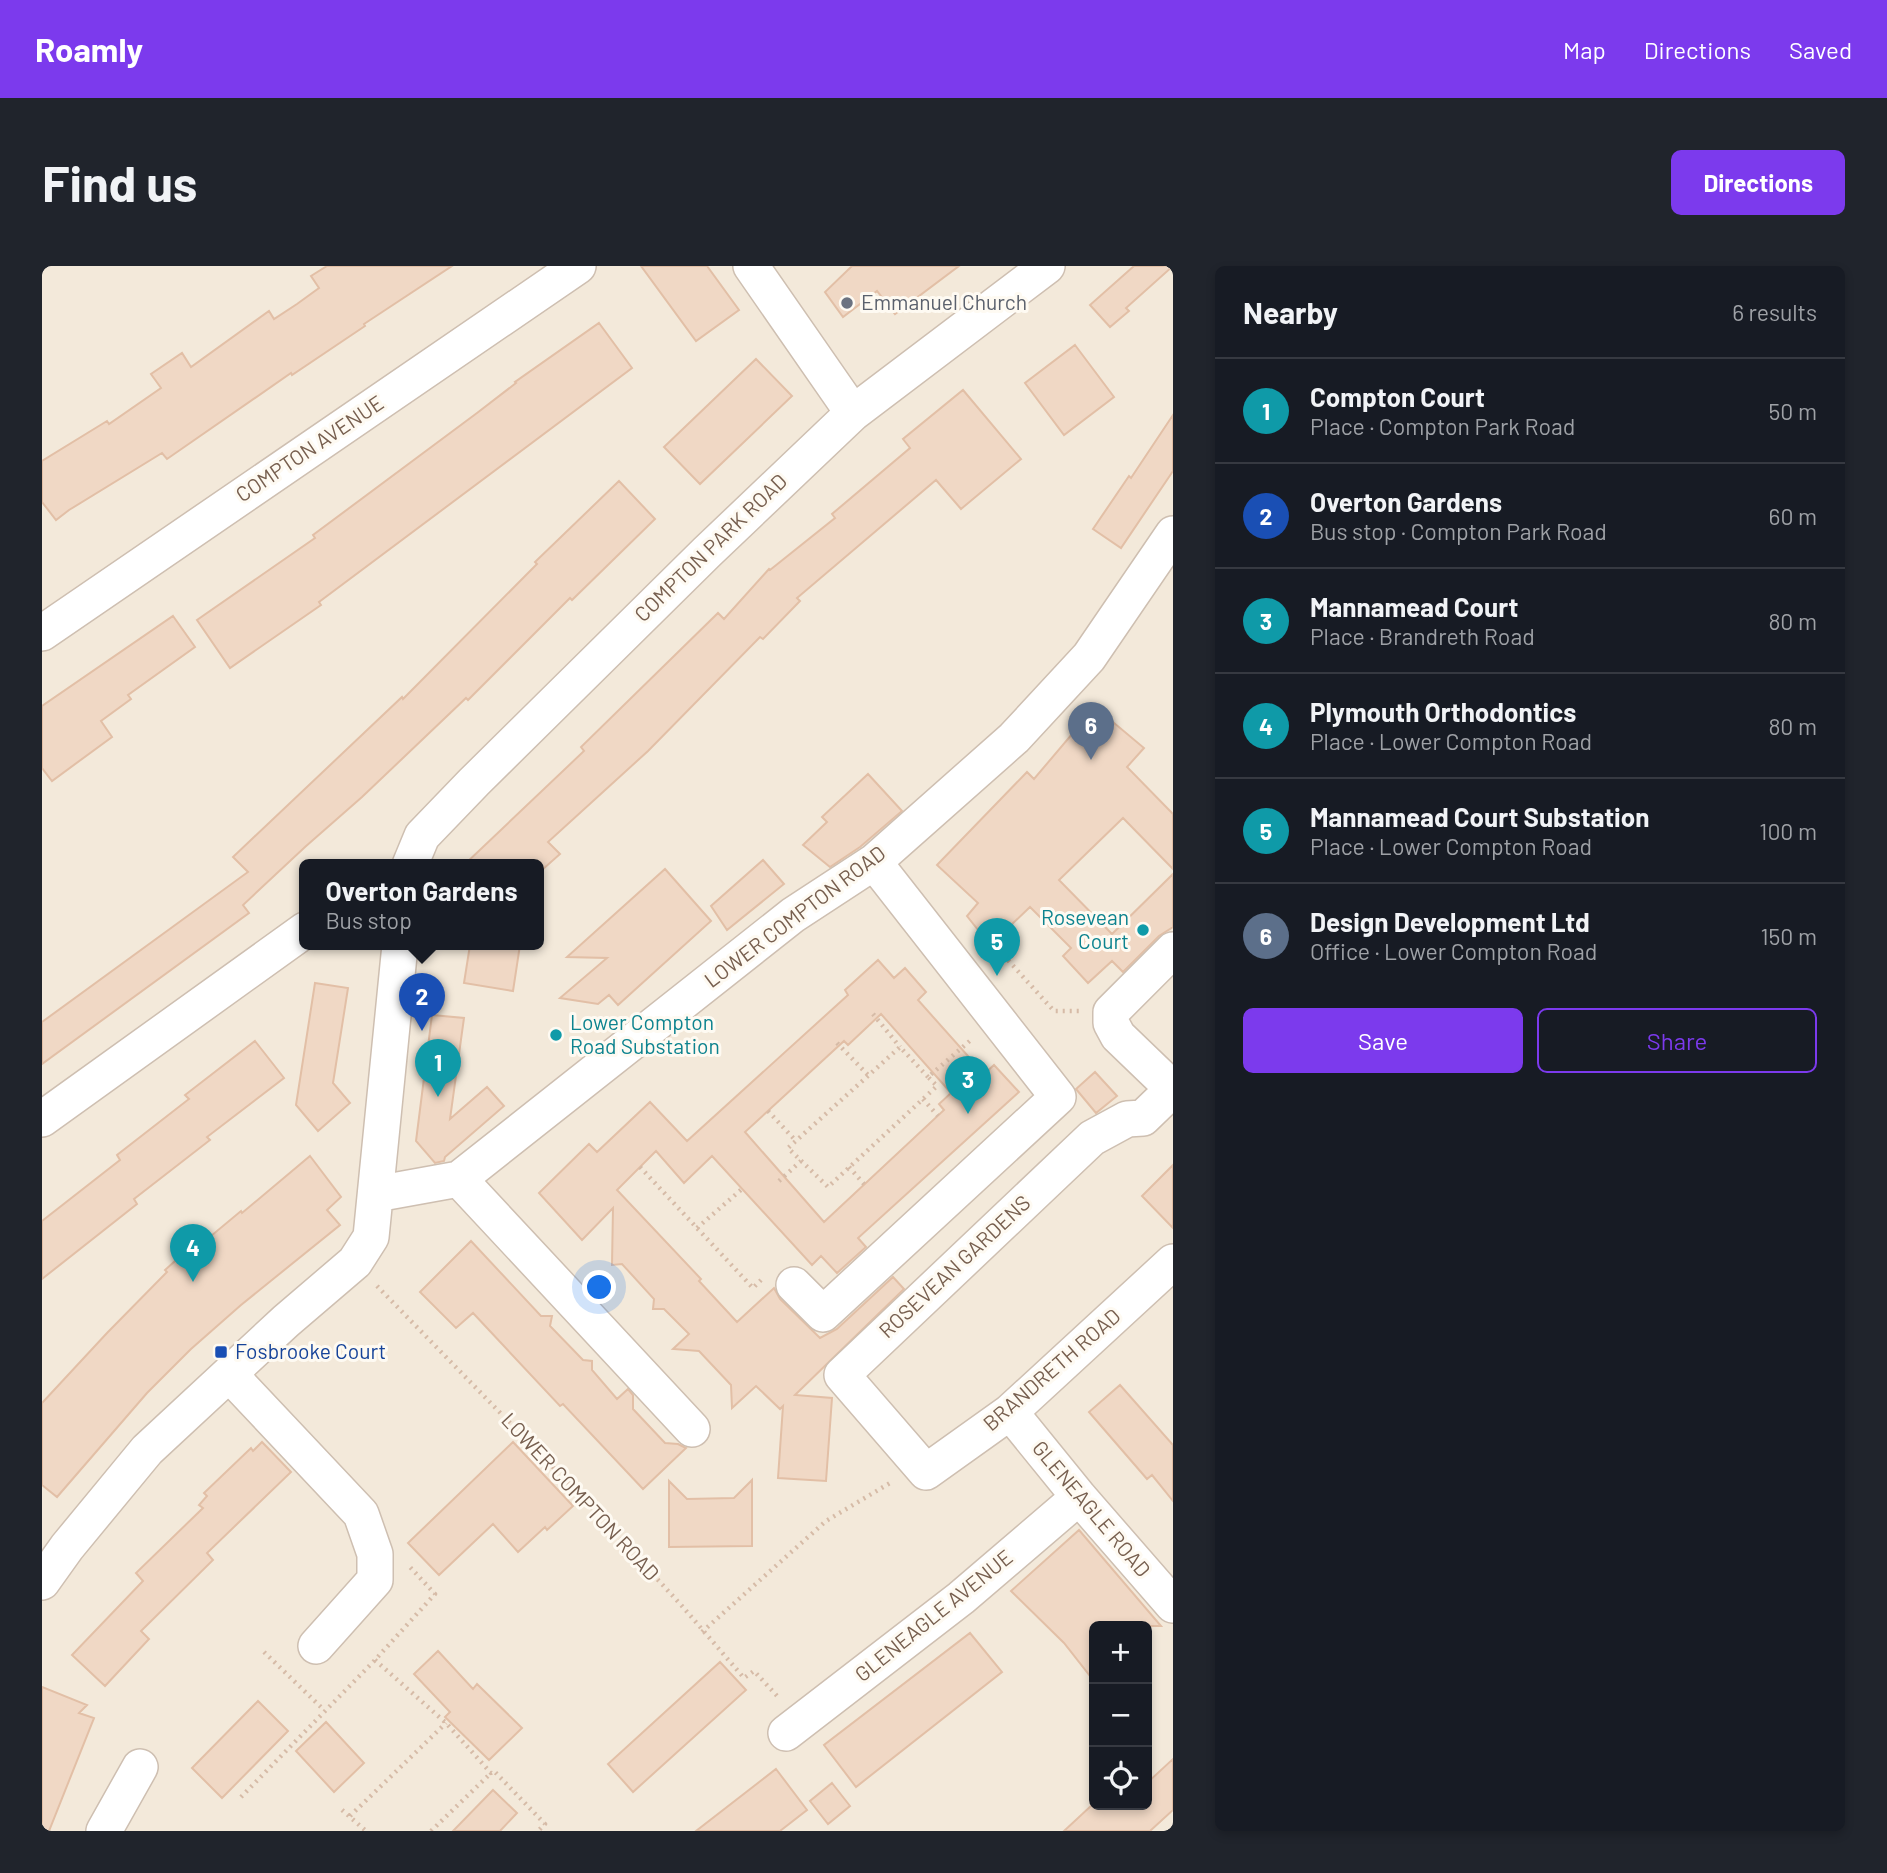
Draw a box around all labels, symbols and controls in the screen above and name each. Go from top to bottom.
text: Roamly [35,29,143,69]
text: Map [1563,35,1606,64]
text: Directions [1644,35,1751,64]
text: Saved [1789,35,1852,64]
button: Directions [1671,150,1845,215]
text: Find us [42,153,197,212]
place label: Emmanuel Church [861,289,1027,314]
text: Nearby [1243,294,1338,330]
marker: Emmanuel Church [839,295,855,311]
text: 6 results [1732,298,1817,326]
text: Compton Court [1310,381,1485,412]
street label: COMPTON AVENUE [231,389,388,506]
text: 1 [1262,397,1270,425]
text: 50 m [1769,397,1817,425]
text: Place · Compton Park Road [1310,412,1575,440]
street label: COMPTON PARK ROAD [629,468,791,626]
text: Overton Gardens [1310,486,1502,517]
text: 2 [1260,502,1272,530]
text: 60 m [1769,502,1817,530]
text: Bus stop · Compton Park Road [1310,517,1607,545]
text: Mannamead Court [1310,591,1518,622]
text: 3 [1260,607,1272,635]
text: 80 m [1768,607,1817,635]
text: Place · Brandreth Road [1310,622,1535,650]
text: Plymouth Orthodontics [1310,696,1576,727]
pin: 6 [1068,702,1114,760]
text: 4 [1259,712,1273,740]
text: 80 m [1768,712,1817,740]
text: Place · Lower Compton Road [1310,727,1592,755]
text: Mannamead Court Substation [1310,801,1649,832]
text: 5 [1260,817,1272,845]
text: 100 m [1759,817,1817,845]
text: Place · Lower Compton Road [1310,832,1592,860]
street label: LOWER COMPTON ROAD [699,840,889,992]
popup [299,859,544,950]
text: Overton Gardens [325,875,518,906]
place label: Rosevean Court [1041,904,1129,953]
text: Bus stop [325,906,412,934]
text: Design Development Ltd [1310,906,1590,937]
pin: 5 [974,918,1020,976]
marker: Rosevean Court [1135,922,1151,938]
text: 6 [1260,922,1272,950]
text: 150 m [1761,922,1817,950]
text: Office · Lower Compton Road [1310,937,1597,965]
pin: 2 [399,973,445,1031]
button: Save [1243,1008,1523,1073]
button: Share [1537,1008,1817,1073]
place label: Lower Compton Road Substation [570,1009,720,1058]
marker: Lower Compton Road Substation [548,1027,564,1043]
pin: 1 [415,1039,461,1097]
pin: 3 [945,1056,991,1114]
street label: ROSEVEAN GARDENS [873,1189,1035,1342]
pin: 4 [170,1224,216,1282]
your location [582,1270,616,1304]
street label: BRANDRETH ROAD [977,1303,1125,1435]
place label: Fosbrooke Court [235,1338,386,1363]
marker: Fosbrooke Court [213,1344,229,1360]
street label: LOWER COMPTON ROAD [497,1407,665,1585]
street label: GLENEAGLE ROAD [1028,1435,1156,1581]
street label: GLENEAGLE AVENUE [849,1544,1017,1686]
map controls [1089,1621,1152,1810]
button: + [1089,1621,1152,1684]
button: − [1089,1684,1152,1747]
button: locate [1089,1747,1152,1810]

